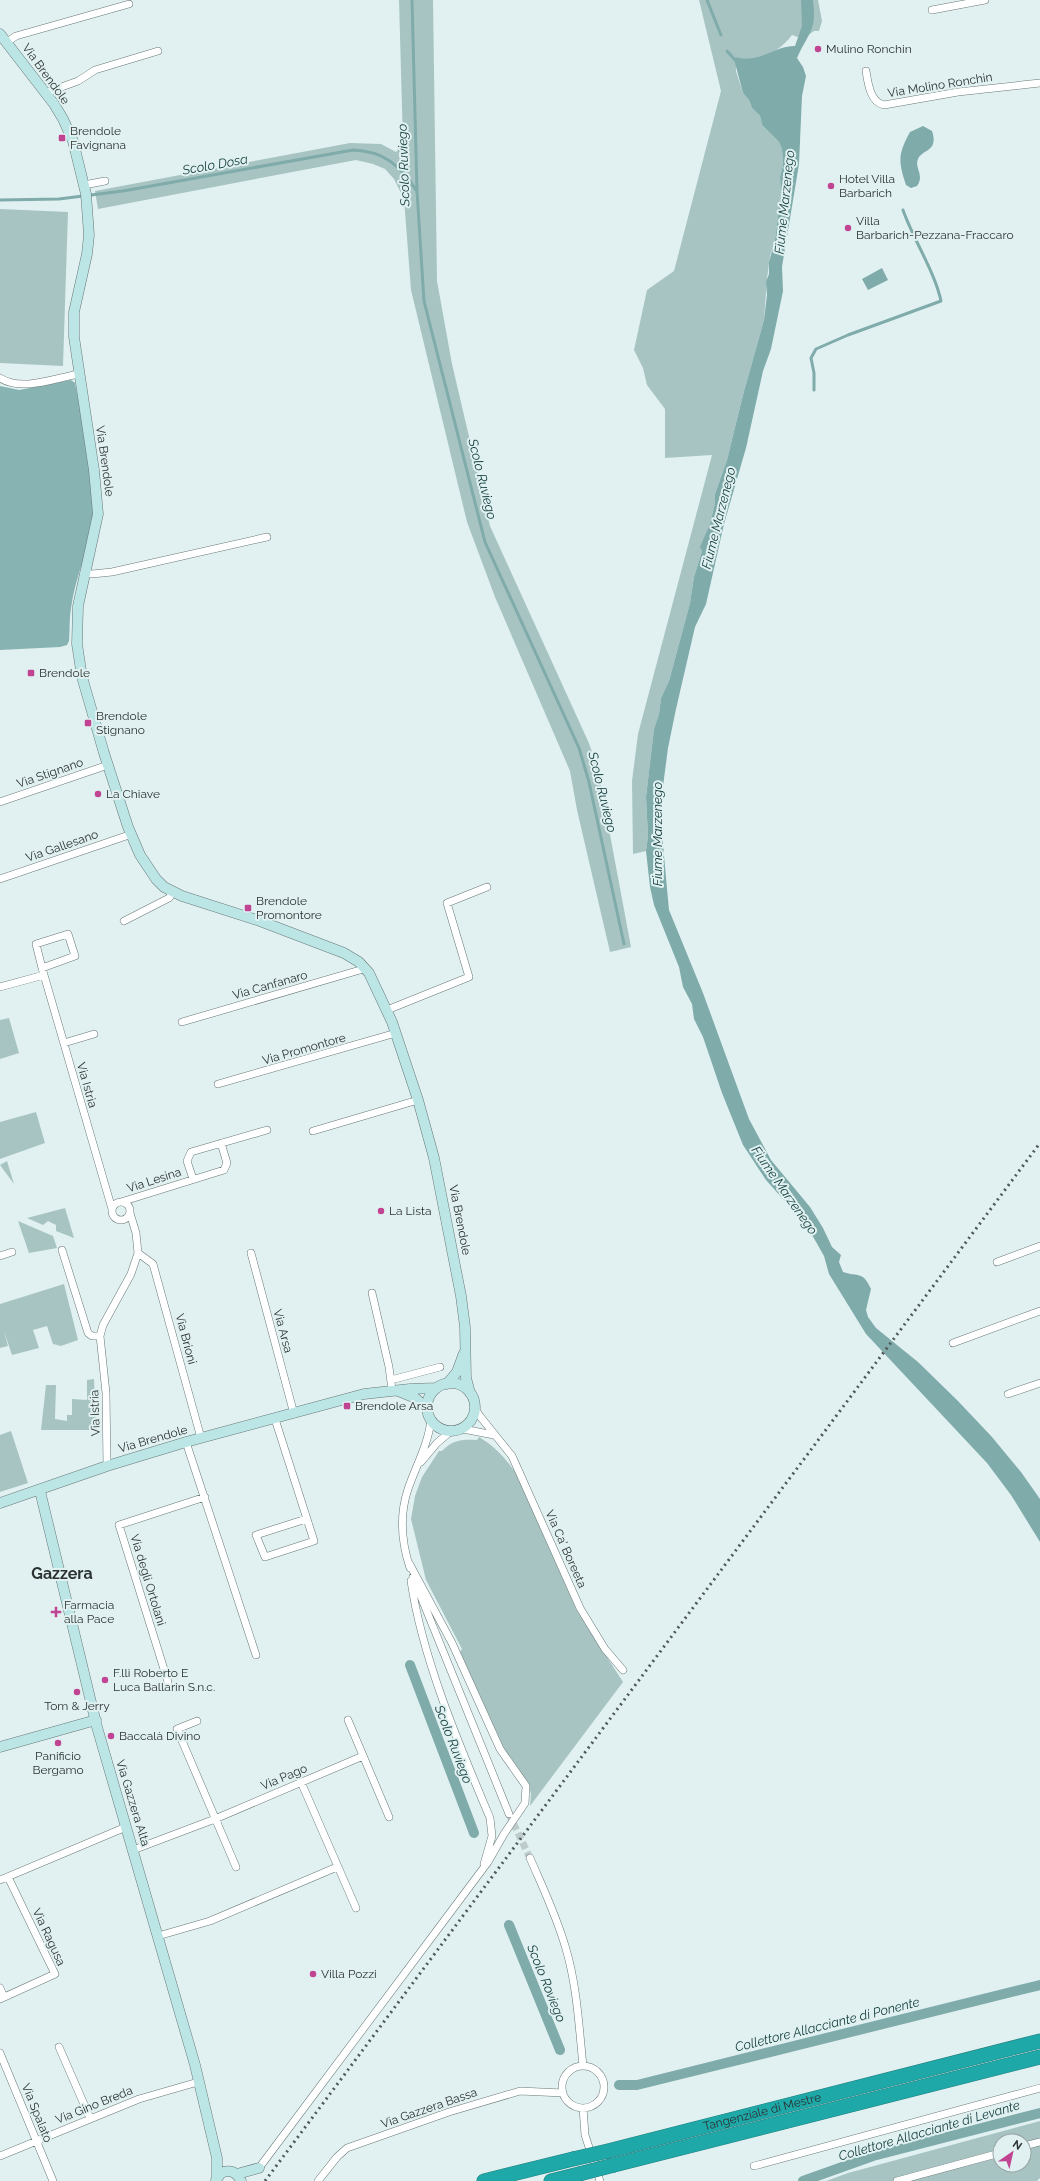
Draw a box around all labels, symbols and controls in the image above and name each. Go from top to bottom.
street label: Via Brendole [19,41,73,107]
place label: Mulino Ronchin [826,42,912,56]
marker: Mulino Ronchin [813,44,823,54]
street label: Via Molino Ronchin [887,70,993,100]
water label: Scolo Ruviego [395,123,412,208]
place label: Brendole Favignana [70,124,126,152]
marker: Brendole Favignana [57,133,67,143]
water label: Fiume Marzenego [772,149,797,255]
water label: Scolo Dosa [180,151,249,178]
place label: Hotel Villa Barbarich [839,172,895,200]
marker: Hotel Villa Barbarich [826,181,836,191]
place label: Villa Barbarich-Pezzana-Fraccaro [856,214,1014,242]
marker: Villa Barbarich-Pezzana-Fraccaro [843,223,853,233]
street label: Via Brendole [93,425,117,497]
water label: Scolo Ruviego [465,436,500,521]
water label: Fiume Marzenego [699,466,738,571]
place label: Brendole [39,666,90,680]
marker: Brendole [26,668,36,678]
place label: Brendole Stignano [96,709,147,737]
marker: Brendole Stignano [83,718,93,728]
water label: Scolo Ruviego [585,749,620,834]
street label: Via Stignano [15,755,85,791]
water label: Fiume Marzenego [650,782,665,886]
place label: La Chiave [106,787,160,801]
marker: La Chiave [93,789,103,799]
street label: Via Gallesano [24,827,100,865]
place label: Brendole Promontore [256,894,322,922]
marker: Brendole Promontore [243,903,253,913]
street label: Via Canfanaro [231,968,309,1002]
street label: Via Promontore [261,1030,347,1068]
street label: Via Istria [74,1061,100,1109]
water label: Fiume Marzenego [748,1143,821,1237]
street label: Via Lesina [125,1165,183,1195]
street label: Via Brendole [446,1184,474,1256]
place label: La Lista [389,1204,432,1218]
marker: La Lista [376,1206,386,1216]
street label: Via Arsa [270,1308,296,1354]
street label: Via Brioni [173,1312,199,1366]
street label: Via Istria [87,1390,103,1436]
place label: Brendole Arsa [355,1399,433,1413]
marker: Brendole Arsa [342,1401,352,1411]
street label: Via Brendole [117,1422,189,1456]
street label: Via Ca' Boreeta [543,1508,589,1590]
street label: Via degli Ortolani [127,1533,169,1627]
district label: Gazzera [31,1564,93,1583]
place label: Farmacia alla Pace [64,1598,114,1626]
marker: Farmacia alla Pace [51,1607,61,1617]
place label: F.lli Roberto E Luca Ballarin S.n.c. [113,1666,215,1694]
marker: F.lli Roberto E Luca Ballarin S.n.c. [100,1675,110,1685]
marker: Tom & Jerry [72,1687,82,1697]
place label: Tom & Jerry [44,1699,110,1713]
water label: Scolo Ruviego [431,1702,475,1785]
place label: Baccalà Divino [119,1729,200,1743]
marker: Baccalà Divino [106,1731,116,1741]
marker: Panificio Bergamo [53,1738,63,1748]
place label: Panificio Bergamo [32,1749,84,1777]
street label: Via Gazzera Alta [113,1758,153,1848]
street label: Via Pago [259,1761,309,1793]
street label: Via Ragusa [30,1906,68,1968]
water label: Scolo Roviego [524,1941,569,2024]
place label: Villa Pozzi [321,1967,377,1981]
marker: Villa Pozzi [308,1969,318,1979]
water label: Collettore Allacciante di Ponente [733,1994,921,2055]
street label: Via Spalato [19,2081,55,2145]
street label: Via Gino Breda [53,2083,135,2127]
street label: Via Gazzera Bassa [379,2085,479,2131]
street label: Tangenziale di Mestre [702,2090,822,2133]
water label: Collettore Allacciante di Levante [837,2097,1022,2164]
north arrow [992,2133,1032,2173]
text: N [1010,2137,1024,2153]

